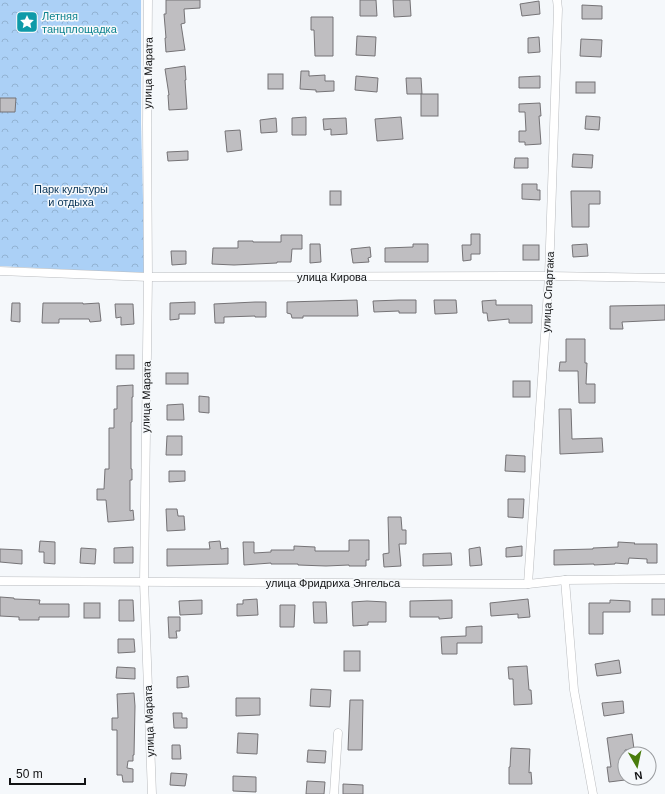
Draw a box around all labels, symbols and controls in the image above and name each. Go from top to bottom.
place icon: Летняя танцплощадка [14,9,40,35]
place label: Летняя танцплощадка [42,10,118,35]
street label: улица Марата [141,36,155,109]
park label: Парк культуры и отдыха [34,183,108,208]
street label: улица Спартака [540,250,556,333]
street label: улица Кирова [297,271,368,283]
street label: улица Марата [139,360,153,433]
street label: улица Фридриха Энгельса [266,577,401,589]
street label: улица Марата [142,684,156,757]
north arrow [617,746,657,786]
scale bar [10,760,85,786]
text: 50 m [16,767,43,781]
text: N [634,769,643,782]

